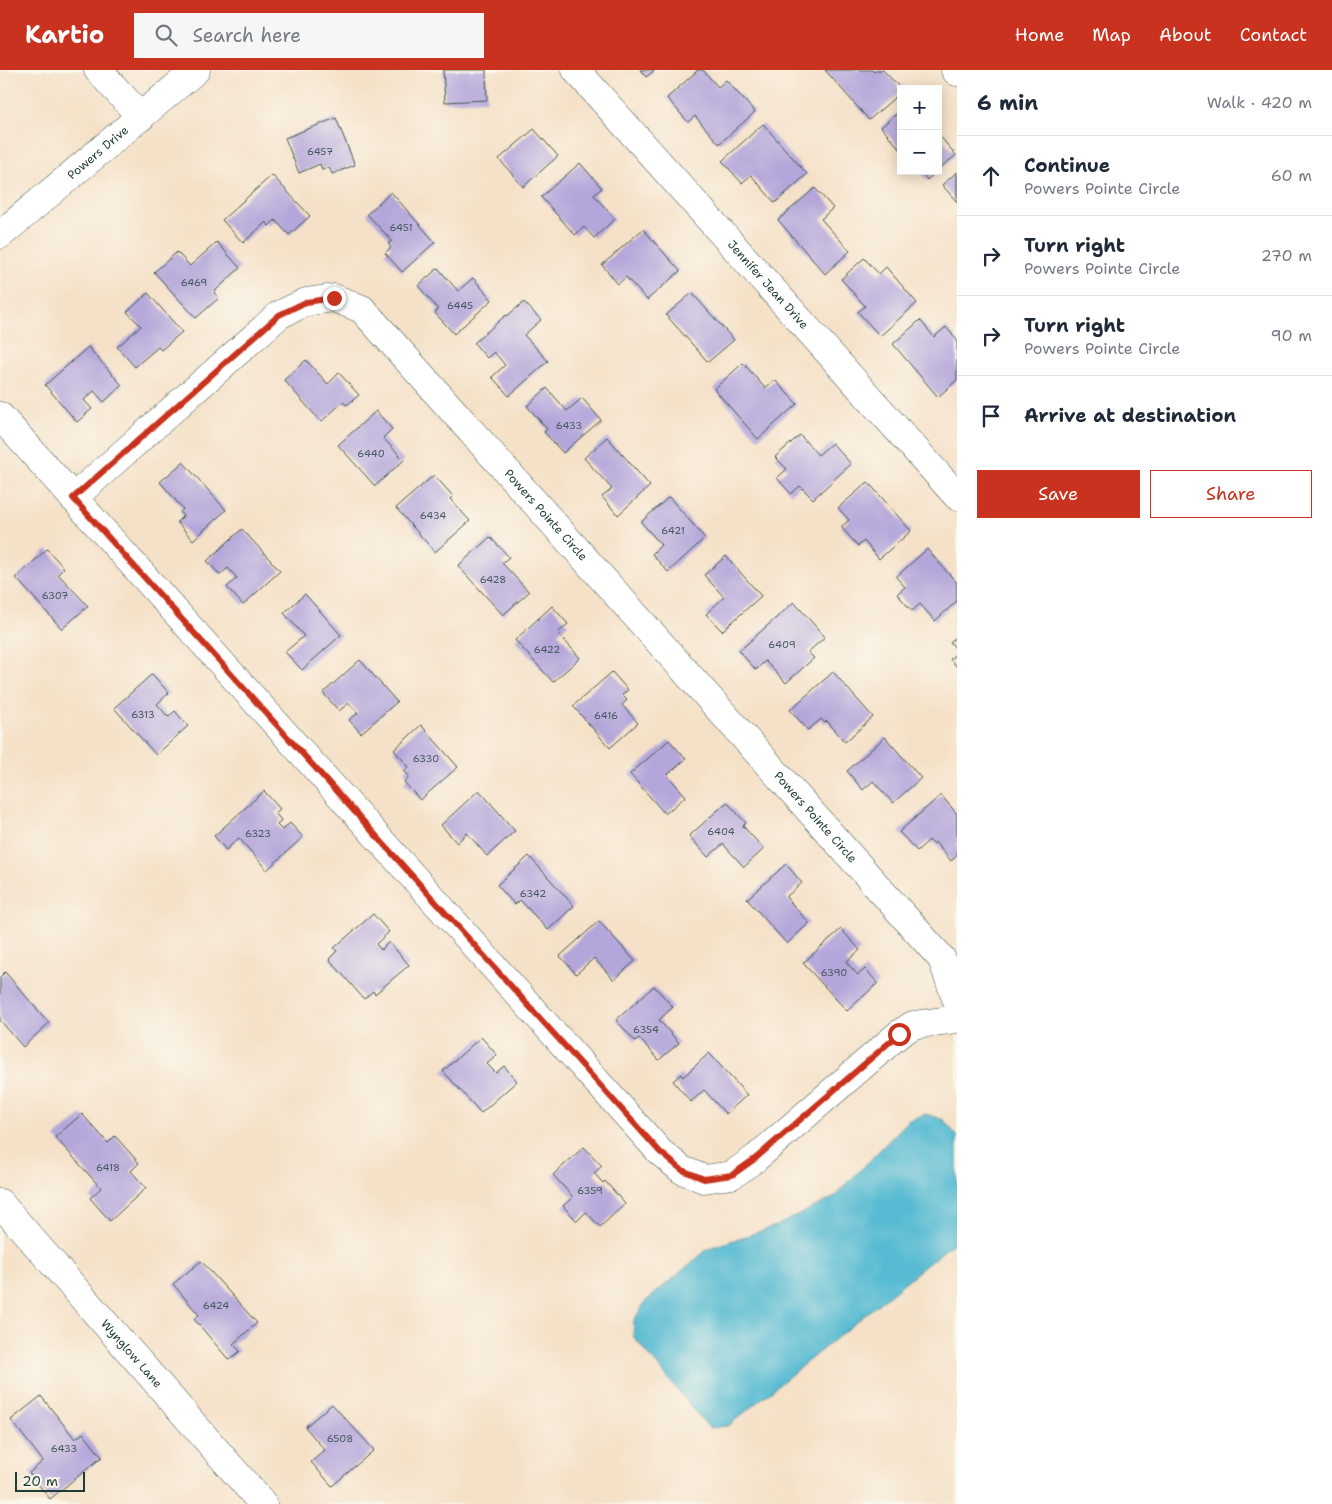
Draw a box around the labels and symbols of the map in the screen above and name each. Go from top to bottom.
street label: Powers Drive [64,122,132,183]
house number: 6457 [307,145,333,158]
house number: 6451 [389,221,413,234]
street label: Jennifer Jean Drive [724,237,812,333]
house number: 6469 [181,276,207,289]
route end [323,287,346,310]
house number: 6445 [447,299,473,312]
house number: 6433 [556,419,582,432]
house number: 6440 [357,447,385,460]
street label: Powers Pointe Circle [501,466,591,564]
house number: 6434 [420,509,446,522]
house number: 6421 [661,524,685,537]
house number: 6428 [480,573,506,586]
house number: 6307 [42,589,68,602]
house number: 6409 [768,638,796,651]
house number: 6422 [534,643,560,656]
house number: 6313 [131,708,155,721]
house number: 6416 [594,709,618,722]
house number: 6330 [413,752,439,765]
street label: Powers Pointe Circle [770,768,861,867]
house number: 6404 [707,825,735,838]
house number: 6323 [245,827,271,840]
house number: 6342 [520,887,546,900]
house number: 6390 [821,966,847,979]
house number: 6354 [633,1023,659,1036]
route start [888,1023,911,1046]
house number: 6418 [96,1161,120,1174]
house number: 6359 [577,1184,603,1197]
house number: 6424 [203,1299,229,1312]
street label: Wynglow Lane [97,1316,166,1391]
house number: 6508 [327,1432,353,1445]
house number: 6433 [51,1442,77,1455]
scale bar [15,1469,85,1492]

